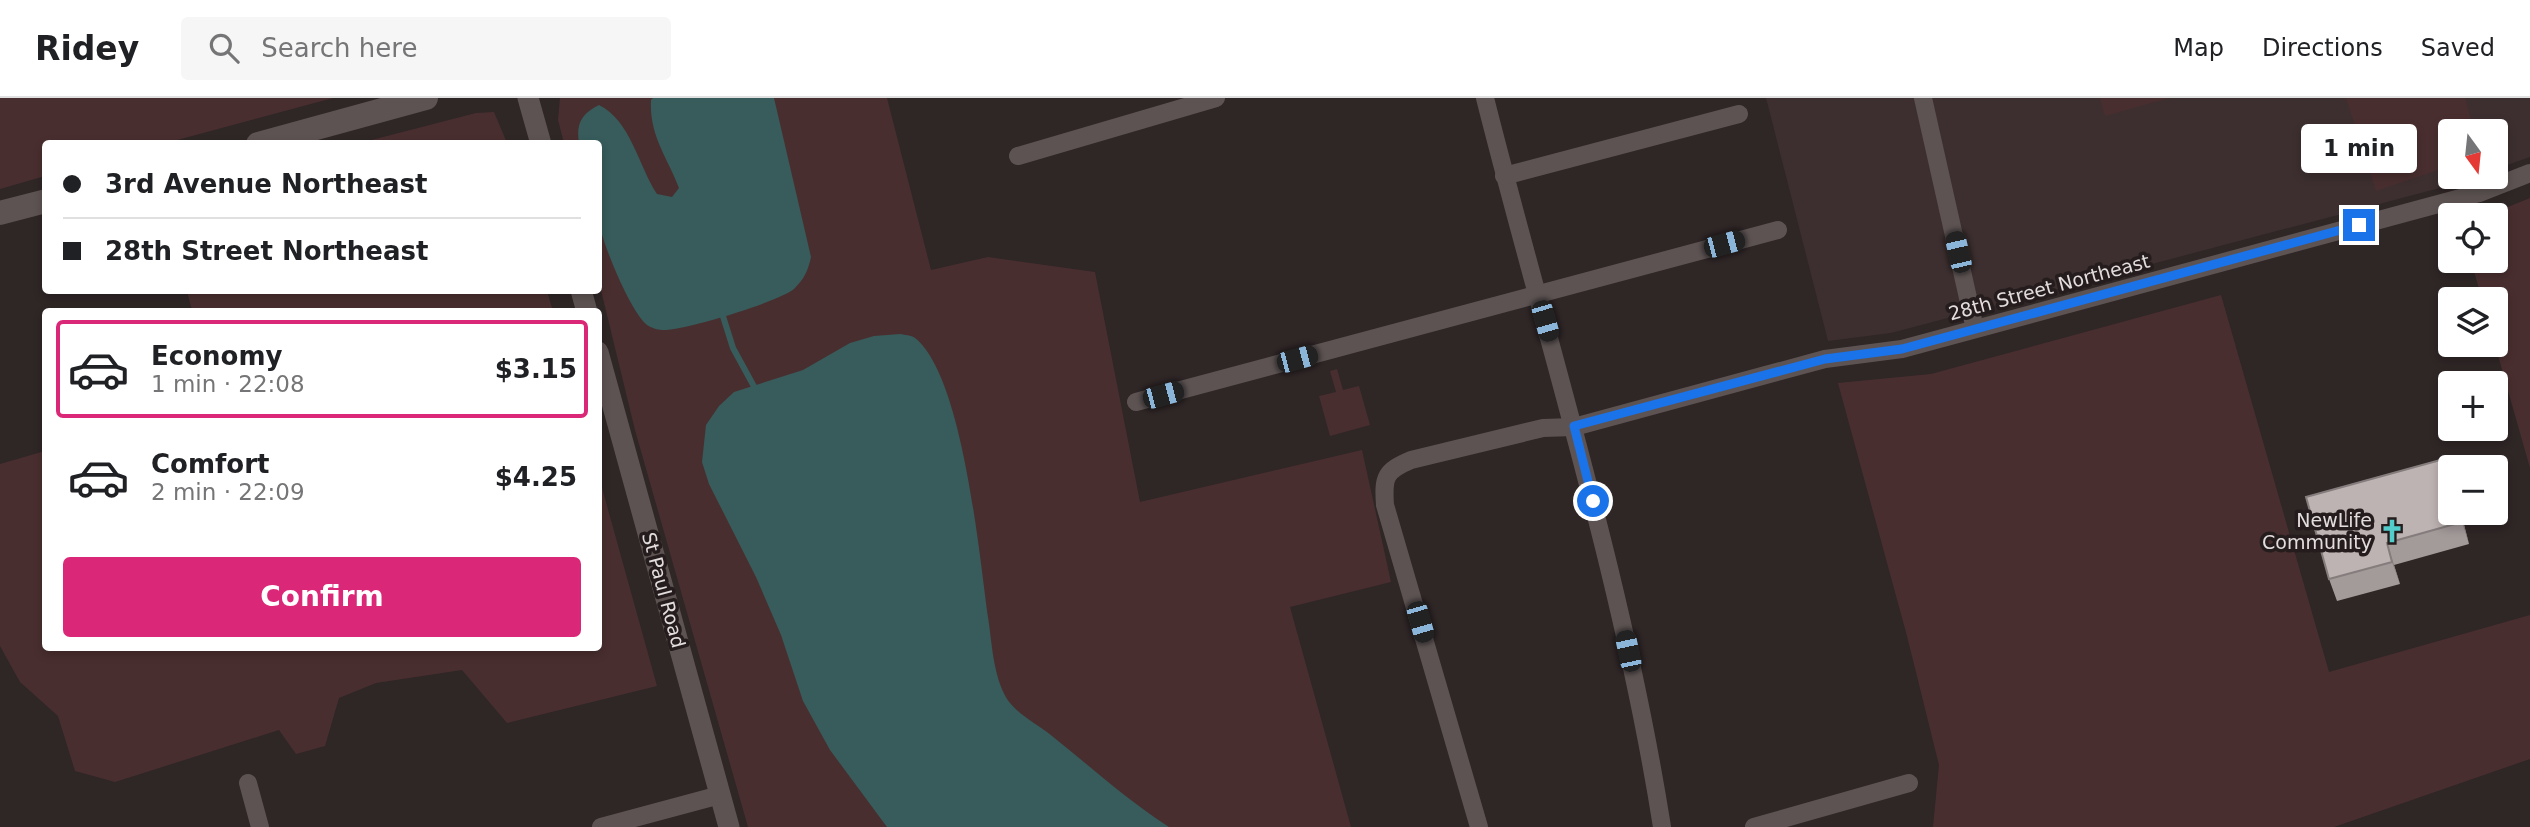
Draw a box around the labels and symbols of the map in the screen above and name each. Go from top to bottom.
north arrow [2438,119,2508,189]
callout: 1 min [2301,123,2417,172]
route end [2343,209,2375,241]
car [1701,228,1748,260]
car [1944,229,1973,275]
street label: 28th Street Northeast [1946,250,2152,324]
car [1530,298,1561,344]
car [1274,343,1321,375]
car [1140,379,1187,411]
route start [1577,485,1609,517]
place label: NewLife Community [2262,509,2372,553]
church icon: NewLife Community [2378,517,2406,545]
street label: St Paul Road [638,530,690,650]
car [1405,599,1436,645]
car [1614,628,1643,674]

